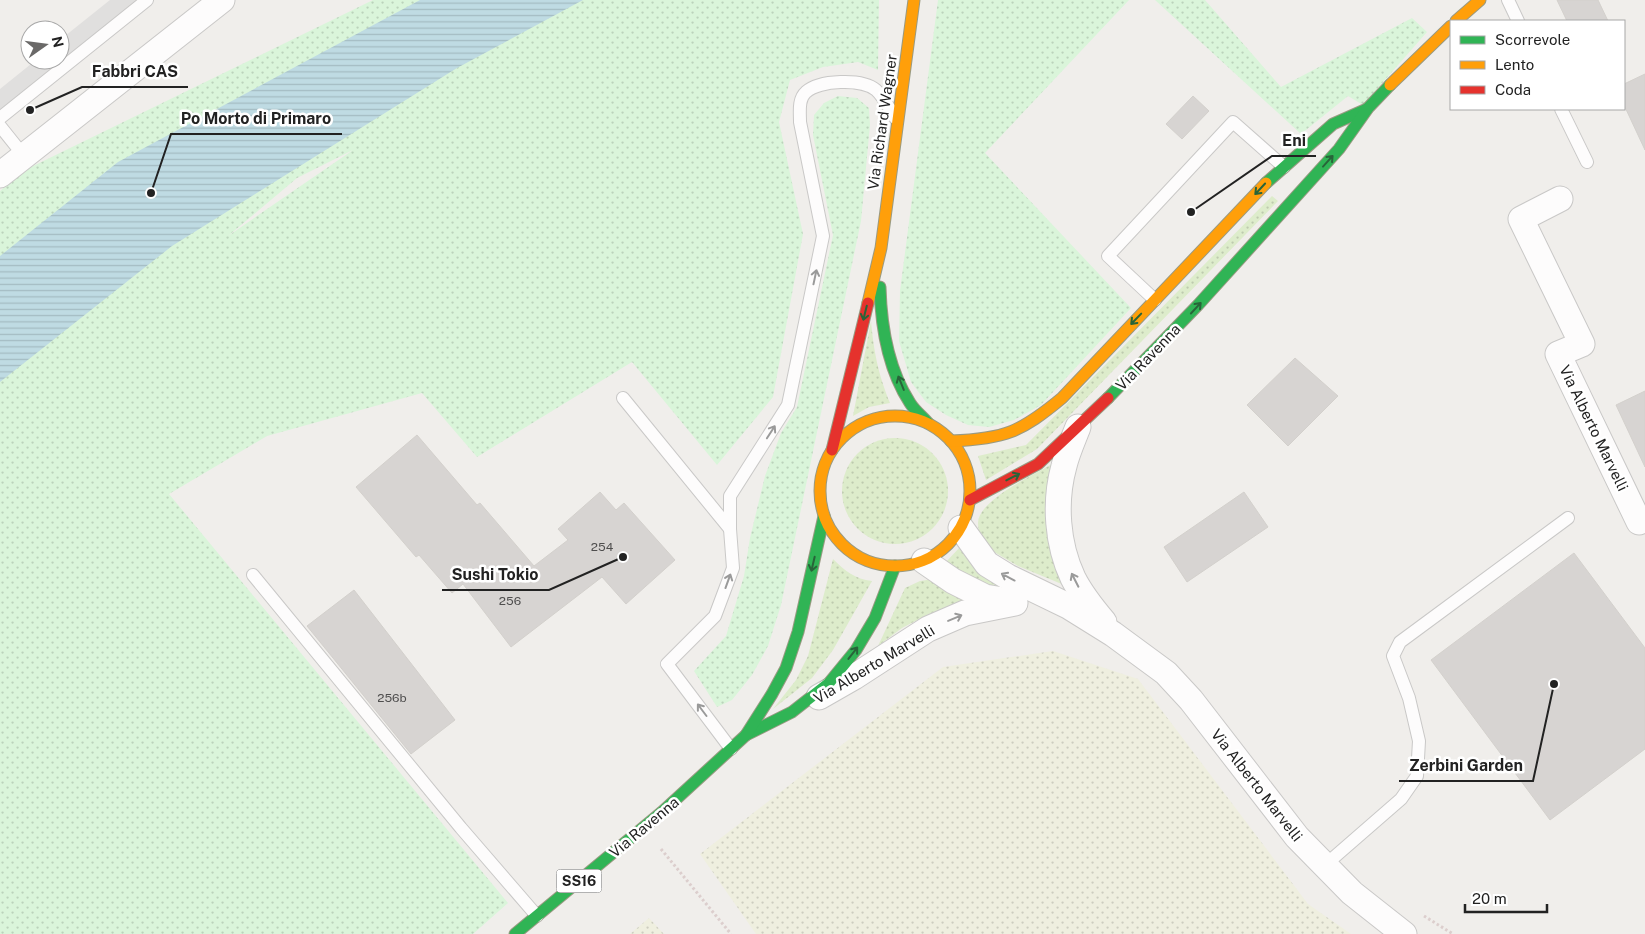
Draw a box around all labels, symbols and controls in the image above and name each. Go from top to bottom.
north arrow [20,20,70,70]
legend [1450,20,1625,110]
text: Scorrevole [1495,31,1570,48]
text: N [49,35,67,49]
street label: Via Richard Wagner [864,53,900,191]
callout: Fabbri CAS [82,56,188,87]
text: Lento [1495,56,1534,73]
text: Fabbri CAS [92,62,178,81]
text: Coda [1495,81,1531,98]
callout: Po Morto di Primaro [171,103,342,134]
text: Po Morto di Primaro [181,109,331,128]
callout: Eni [1272,125,1316,156]
text: Eni [1282,131,1306,150]
one-way arrow [1322,155,1334,167]
one-way arrow [1254,182,1266,195]
one-way arrow [811,270,820,286]
one-way arrow [1190,301,1202,314]
one-way arrow [860,304,869,320]
one-way arrow [1130,313,1142,326]
street label: Via Ravenna [1112,320,1184,394]
street label: Via Alberto Marvelli [1556,362,1632,494]
one-way arrow [895,376,905,391]
one-way arrow [766,425,776,439]
one-way arrow [1006,472,1021,482]
house number: 254 [591,540,614,554]
one-way arrow [808,555,818,571]
callout: Sushi Tokio [442,559,549,590]
text: Sushi Tokio [452,565,538,584]
one-way arrow [1001,572,1016,581]
one-way arrow [1070,573,1079,588]
one-way arrow [724,574,733,590]
house number: 256 [499,594,521,608]
one-way arrow [947,612,962,622]
street label: Via Alberto Marvelli [811,621,937,707]
one-way arrow [847,647,858,660]
house number: 256b [377,691,407,705]
one-way arrow [696,704,707,717]
street label: Via Alberto Marvelli [1208,726,1306,844]
callout: Zerbini Garden [1399,750,1533,781]
text: Zerbini Garden [1409,756,1523,775]
street label: Via Ravenna [606,793,682,861]
road number: SS16 [556,869,602,892]
scale bar [1465,882,1548,914]
text: 20 m [1472,890,1507,907]

